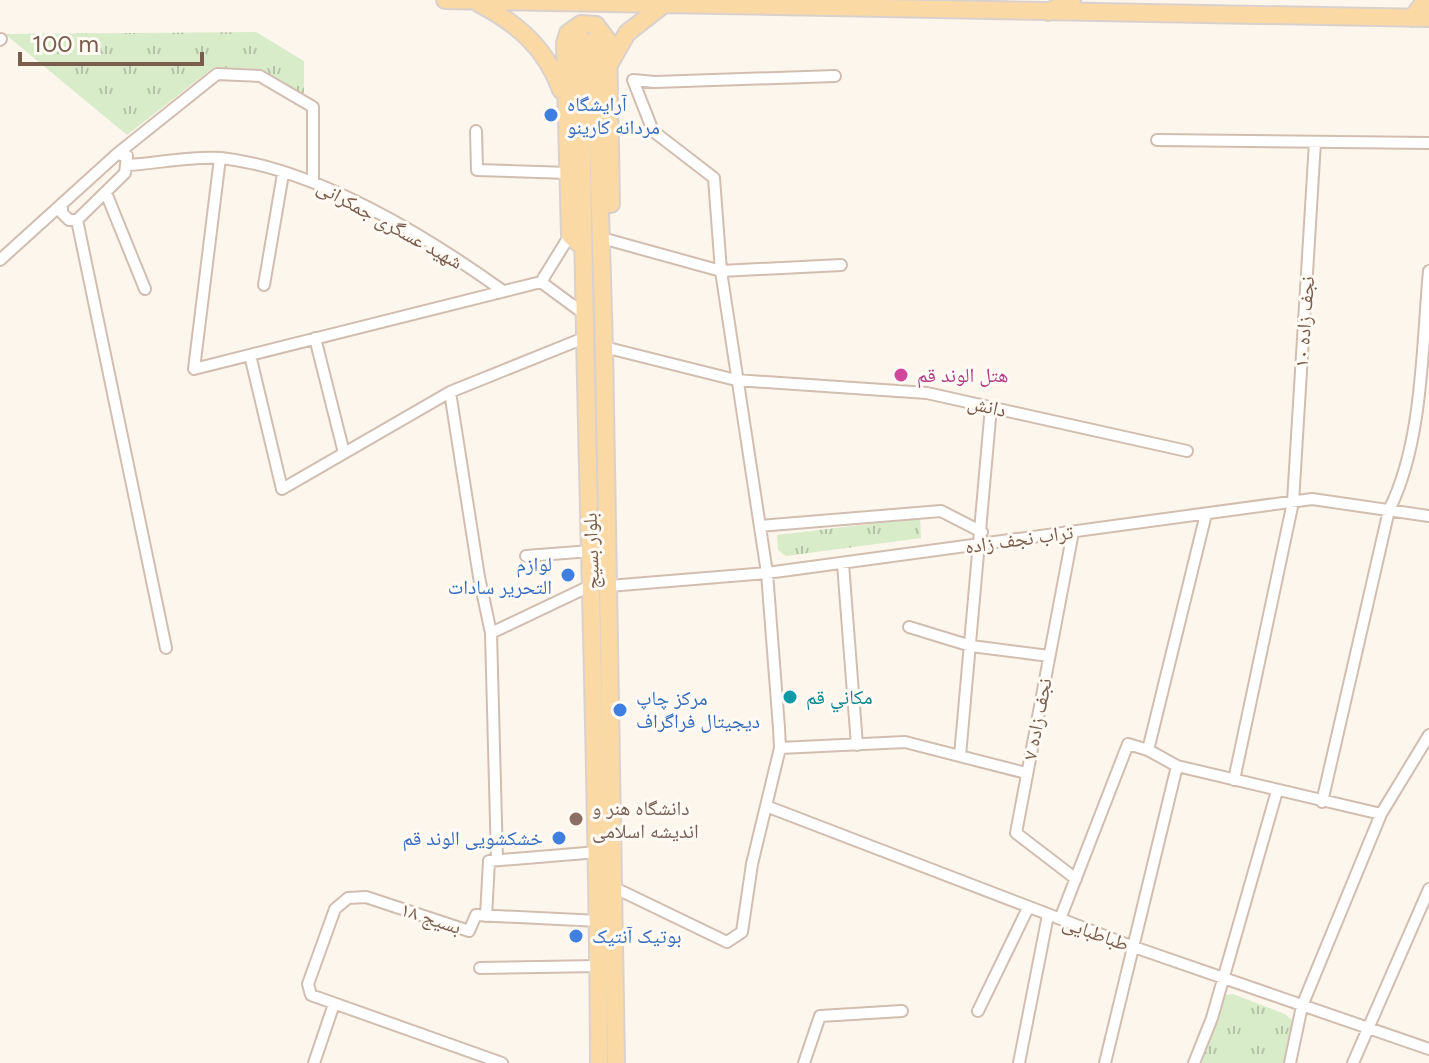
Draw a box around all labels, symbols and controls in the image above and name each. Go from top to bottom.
scale bar [20,16,202,66]
text: 100 m [32,29,99,58]
place label: آرایشگاه مردانه کارینو [567,92,660,139]
marker: آرایشگاه مردانه کارینو [542,106,560,124]
street label: شهید عسگری جمکرانی [313,174,467,274]
street label: نجف زاده ۱۰ [1289,275,1319,369]
place label: هتل الوند قم [917,363,1008,389]
marker: هتل الوند قم [892,366,910,384]
street label: دانش [965,390,1009,422]
street label: بلوار بسیج [578,512,605,590]
street label: تراب نجف زاده [963,520,1075,558]
place label: لوازم التحریر سادات [448,552,552,599]
marker: لوازم التحریر سادات [559,566,577,584]
street label: نجف زاده ۷ [1017,676,1057,762]
place label: مكاني قم [806,685,873,713]
place label: مرکز چاپ دیجیتال فراگراف [636,686,760,733]
marker: مكاني قم [781,688,799,706]
marker: مرکز چاپ دیجیتال فراگراف [611,701,629,719]
place label: دانشگاه هنر و اندیشه اسلامی [592,796,699,843]
marker: دانشگاه هنر و اندیشه اسلامی [567,810,585,828]
place label: خشکشویی الوند قم [402,826,543,852]
marker: خشکشویی الوند قم [550,829,568,847]
street label: بسیج ۱۸ [397,897,464,940]
street label: طباطبایی [1060,910,1132,956]
place label: بوتیک آنتیک [592,924,682,948]
marker: بوتیک آنتیک [567,927,585,945]

